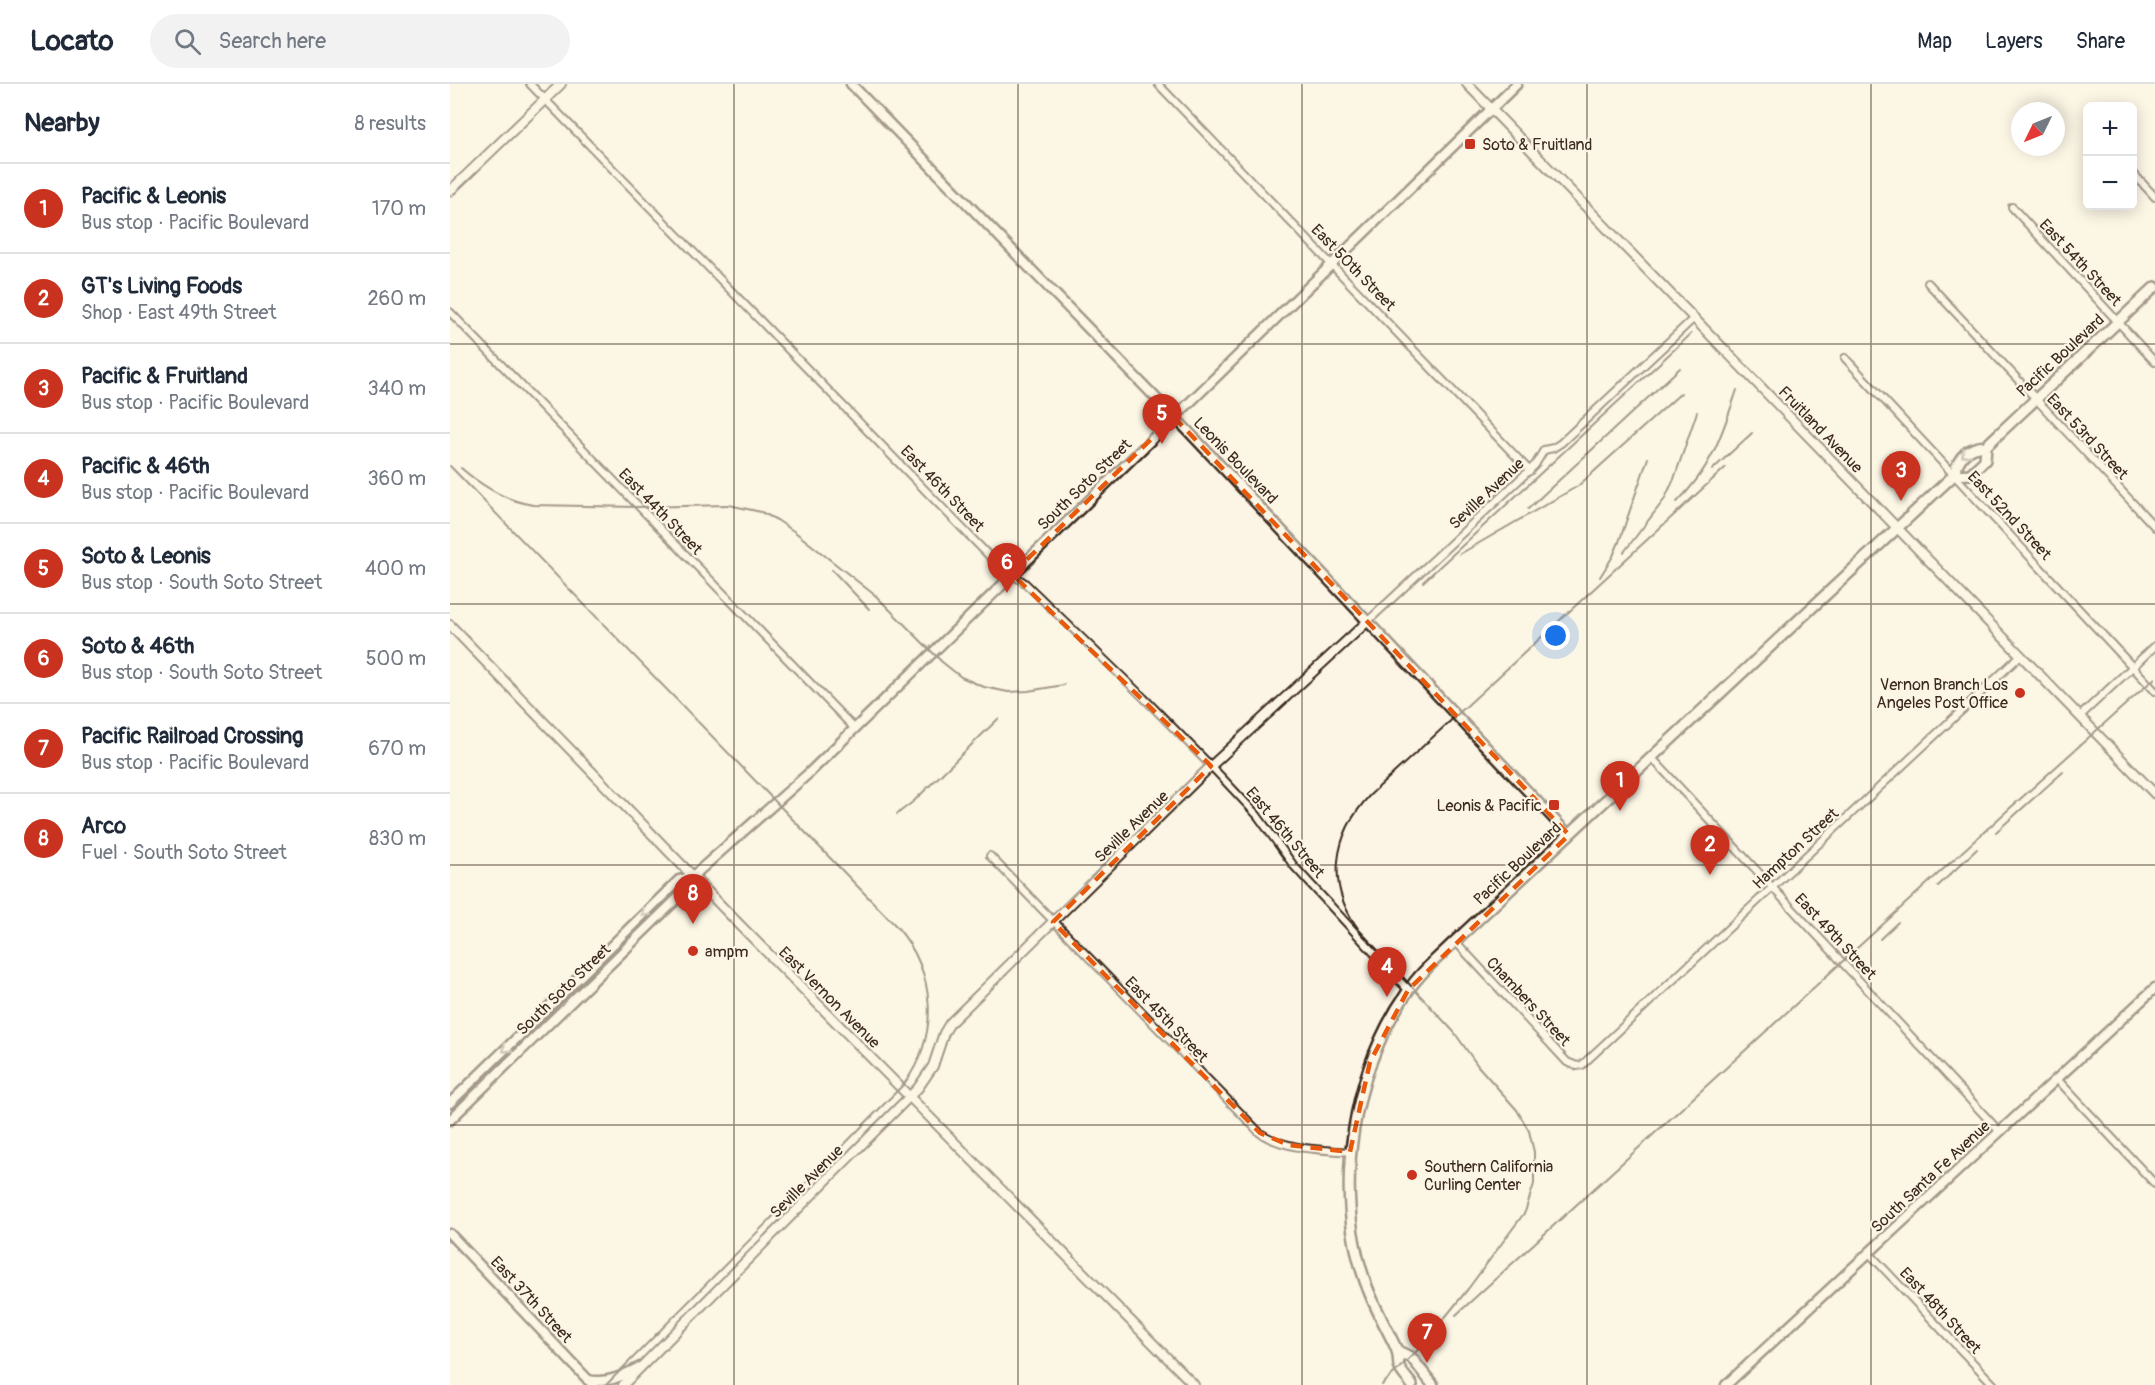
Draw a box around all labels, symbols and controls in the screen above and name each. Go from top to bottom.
search box [150,14,570,68]
text: Locato [30,24,114,59]
icon: search [171,25,204,58]
text: Search here [219,27,326,55]
text: Map [1917,28,1952,55]
text: Layers [1985,28,2043,55]
text: Share [2076,28,2125,55]
north arrow [2011,102,2065,156]
map controls [2083,102,2137,210]
button: + [2083,102,2137,156]
text: Nearby [24,107,100,139]
text: 8 results [355,111,426,136]
place label: Soto & Fruitland [1482,135,1592,155]
marker: Soto & Fruitland [1463,137,1477,151]
button: − [2083,156,2137,210]
text: Pacific & Leonis [81,182,226,210]
text: 1 [40,196,47,221]
text: 170 m [372,196,426,221]
text: Bus stop · Pacific Boulevard [81,210,309,235]
street label: East 54th Street [2035,215,2126,311]
street label: East 50th Street [1307,220,1400,316]
text: GT's Living Foods [81,272,242,300]
text: 2 [38,286,49,311]
text: 260 m [367,286,426,311]
text: Shop · East 49th Street [81,300,277,325]
street label: Pacific Boulevard [2013,310,2109,402]
text: Pacific & Fruitland [81,362,248,390]
text: 3 [38,376,49,401]
text: 340 m [367,376,426,401]
street label: Fruitland Avenue [1774,382,1867,477]
street label: East 53rd Street [2042,389,2133,484]
text: Bus stop · Pacific Boulevard [81,390,309,415]
pin: 5 [1142,394,1182,444]
street label: Leonis Boulevard [1189,413,1282,508]
street label: South Soto Street [1033,434,1136,535]
street label: East 46th Street [896,441,989,536]
one-way arrow [1961,447,1972,458]
text: Pacific & 46th [81,452,210,480]
pin: 3 [1882,452,1920,501]
street label: Seville Avenue [1445,454,1528,534]
street label: East 44th Street [614,464,707,559]
text: 4 [38,466,49,491]
text: 360 m [367,466,426,491]
street label: East 52nd Street [1963,467,2056,565]
text: Bus stop · Pacific Boulevard [81,480,309,505]
text: Soto & Leonis [81,542,211,570]
pin: 6 [988,544,1026,593]
text: 5 [38,556,49,581]
text: 400 m [365,556,426,581]
text: Bus stop · South Soto Street [81,570,322,595]
your location [1541,621,1570,650]
text: Soto & 46th [81,632,194,660]
text: 6 [38,646,49,671]
text: 500 m [366,646,426,671]
text: Bus stop · South Soto Street [81,660,322,685]
place label: Vernon Branch Los Angeles Post Office [1876,675,2008,713]
marker: Vernon Branch Los Angeles Post Office [2013,686,2027,700]
text: Pacific Railroad Crossing [81,722,303,750]
text: 7 [38,736,49,761]
text: 670 m [368,736,426,761]
text: Bus stop · Pacific Boulevard [81,750,309,775]
pin: 1 [1600,762,1640,811]
street label: East 46th Street [1241,783,1329,882]
street label: Seville Avenue [1090,786,1173,867]
place label: Leonis & Pacific [1437,796,1542,816]
marker: Leonis & Pacific [1547,798,1561,812]
street label: Hampton Street [1749,803,1843,894]
text: Arco [81,812,126,840]
street label: Pacific Boulevard [1470,818,1566,910]
text: 8 [38,826,49,851]
text: 830 m [369,826,426,851]
pin: 2 [1690,826,1730,875]
text: Fuel · South Soto Street [81,840,287,865]
pin: 8 [674,874,712,924]
street label: East 49th Street [1790,889,1881,985]
one-way arrow [642,905,653,916]
street label: South Soto Street [512,939,615,1040]
place label: ampm [705,942,748,962]
street label: East Vernon Avenue [774,943,884,1053]
marker: ampm [686,944,700,958]
pin: 4 [1368,948,1406,997]
street label: Chambers Street [1482,953,1575,1051]
street label: East 45th Street [1120,973,1213,1067]
one-way arrow [502,1042,513,1053]
street label: South Santa Fe Avenue [1867,1116,1994,1237]
street label: Seville Avenue [766,1141,848,1223]
place label: Southern California Curling Center [1424,1157,1553,1195]
marker: Southern California Curling Center [1405,1168,1419,1182]
street label: East 37th Street [486,1252,577,1348]
street label: East 48th Street [1895,1263,1986,1358]
pin: 7 [1408,1314,1446,1363]

